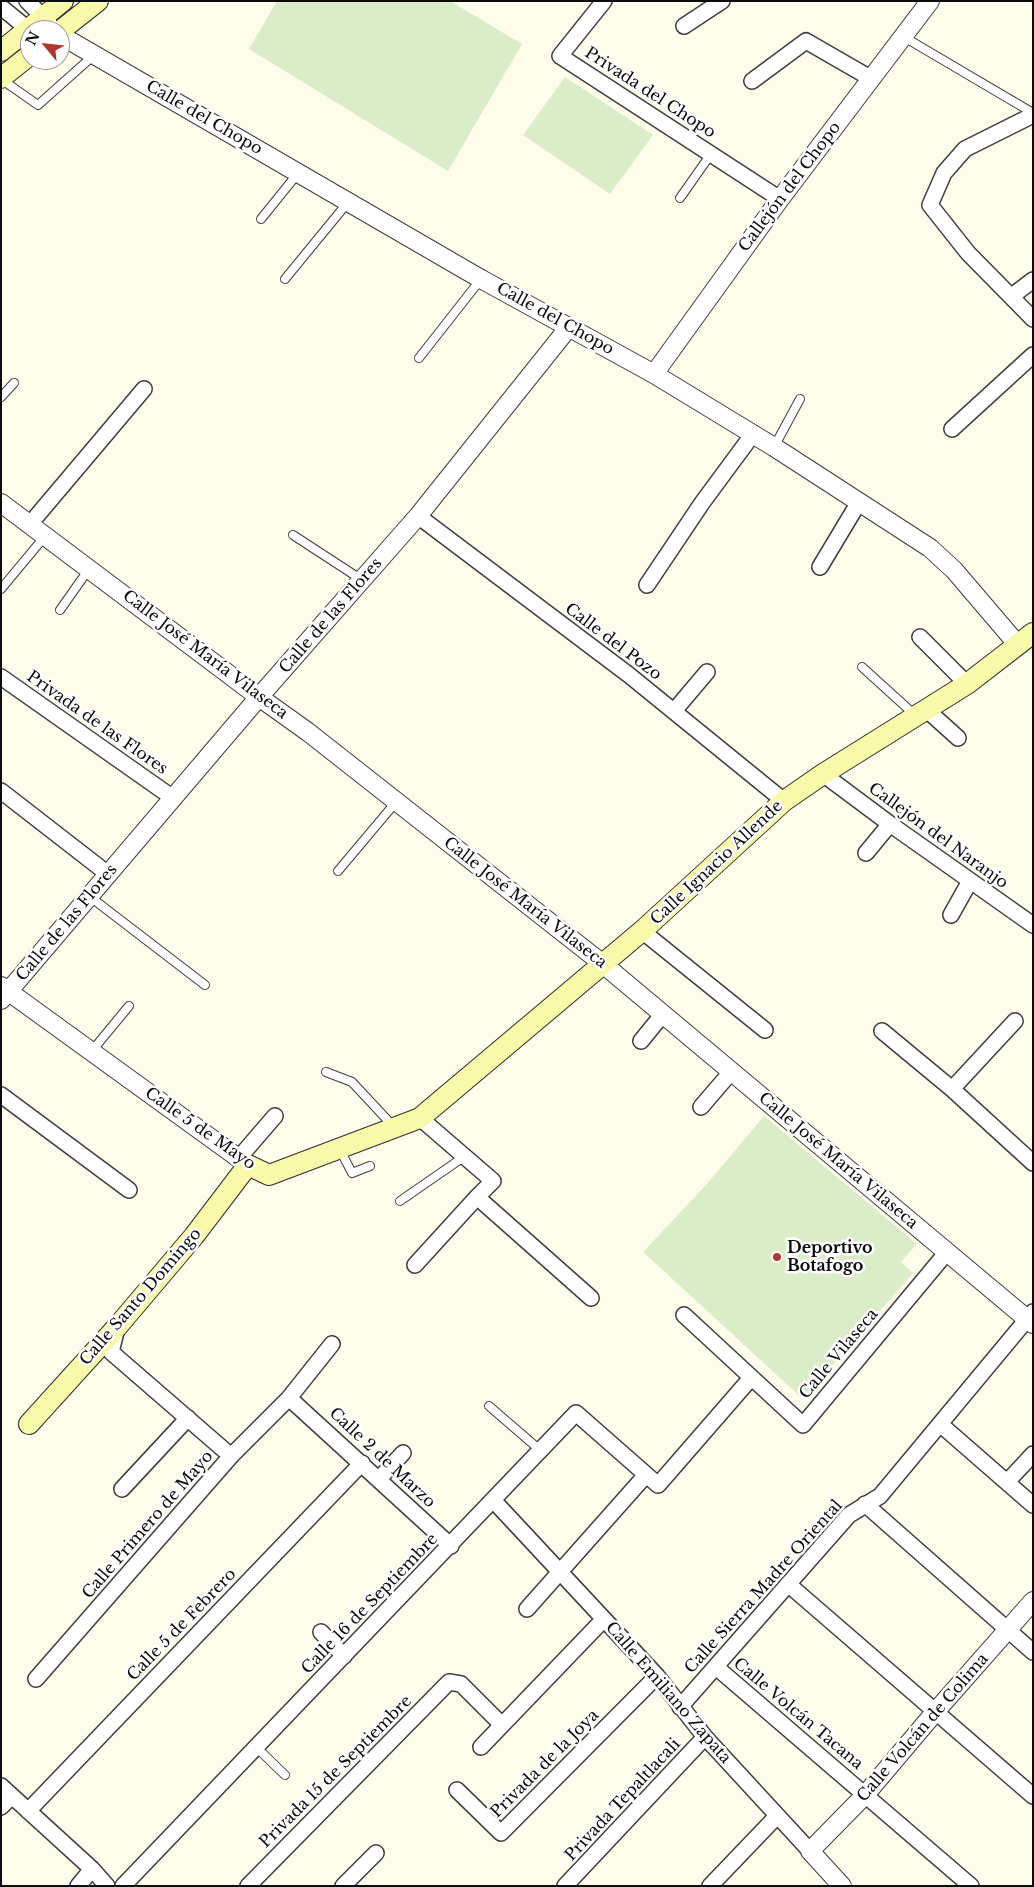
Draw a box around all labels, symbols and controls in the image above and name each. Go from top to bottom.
north arrow [20,20,70,70]
text: N [22,28,44,48]
street label: Privada del Chopo [581,44,719,142]
street label: Calle del Chopo [142,77,266,159]
street label: Callejón del Chopo [735,118,845,256]
street label: Calle del Chopo [493,279,617,359]
street label: Calle de las Flores [276,554,386,678]
street label: Calle José María Vilaseca [119,587,291,723]
street label: Calle del Pozo [561,599,665,685]
street label: Privada de las Flores [23,667,171,779]
street label: Callejón del Naranjo [865,779,1011,893]
street label: Calle Ignacio Allende [647,797,787,929]
street label: Calle José María Vilaseca [440,833,610,973]
street label: Calle de las Flores [13,861,121,985]
street label: Calle 5 de Mayo [141,1084,259,1174]
street label: Calle José María Vilaseca [755,1089,921,1233]
street label: Calle Santo Domingo [76,1225,206,1369]
place label: Deportivo Botafogo [787,1238,873,1276]
marker: Deportivo Botafogo [771,1251,783,1263]
street label: Calle Vilaseca [796,1305,882,1403]
street label: Calle 2 de Marzo [325,1404,439,1512]
street label: Calle Primero de Mayo [79,1447,217,1603]
street label: Calle Sierra Madre Oriental [681,1496,847,1678]
street label: Calle 16 de Septiembre [298,1530,442,1678]
street label: Calle 5 de Febrero [124,1565,240,1685]
street label: Calle Emiliano Zapata [601,1618,735,1768]
street label: Calle Volcán de Colima [853,1650,993,1806]
street label: Calle Volcán Tacana [729,1654,867,1774]
street label: Privada 15 de Septiembre [256,1692,416,1852]
street label: Privada de la Joya [487,1706,603,1822]
street label: Privada Tepaltlacali [561,1735,685,1865]

